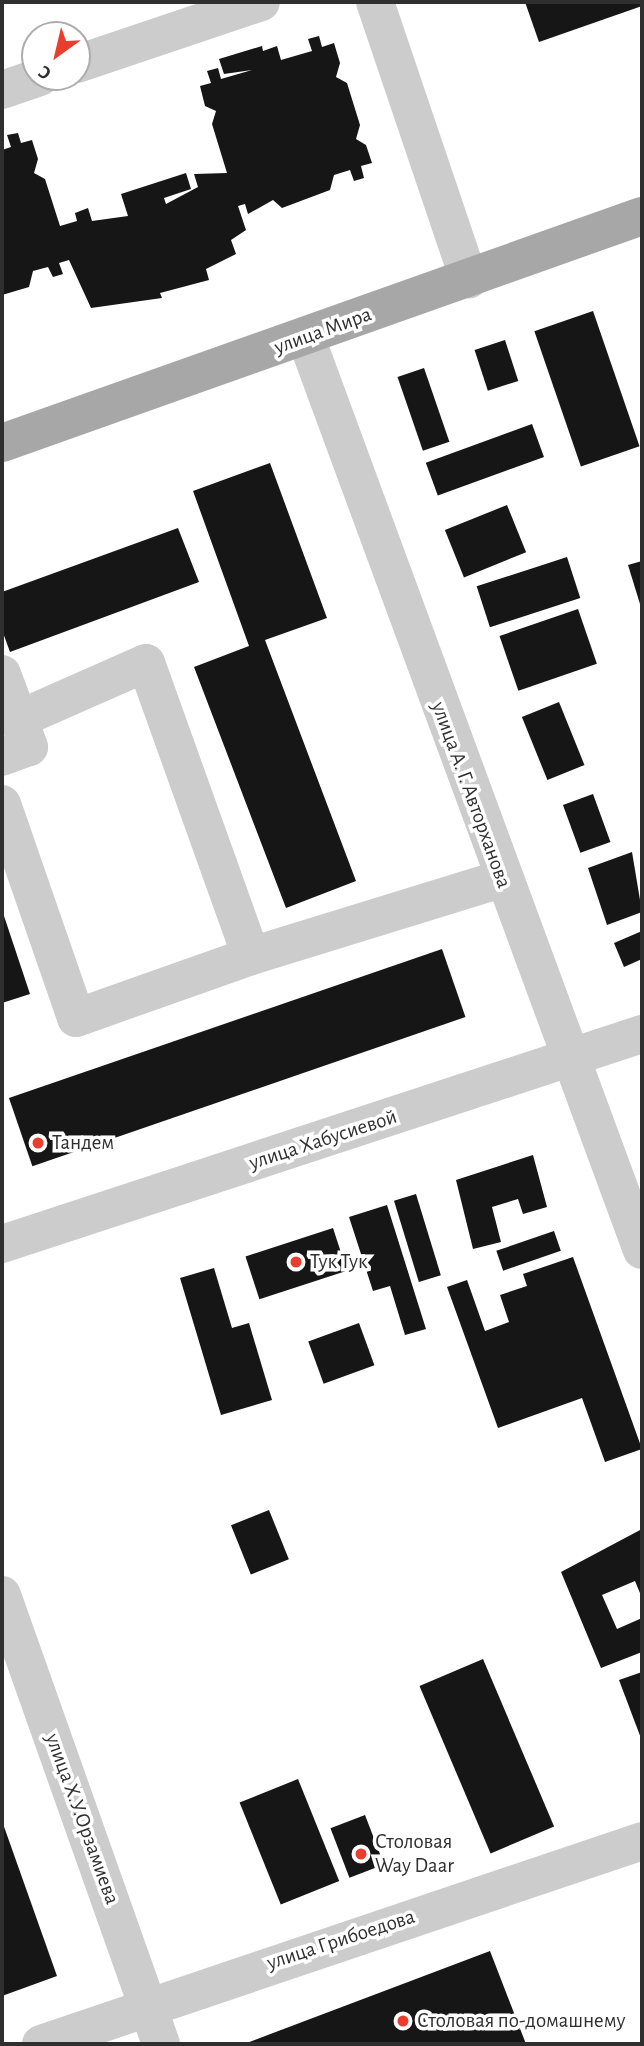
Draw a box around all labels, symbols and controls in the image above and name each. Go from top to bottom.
north arrow [21,21,91,91]
text: С [35,61,55,83]
street label: улица Мира [271,302,375,360]
street label: улица А. Г. Авторханова [426,698,516,892]
street label: улица Хабусиевой [246,1104,400,1176]
place label: Тандем [52,1130,114,1156]
marker: Тандем [30,1135,46,1151]
place label: Тук Тук [310,1249,368,1275]
marker: Тук Тук [288,1254,304,1270]
street label: улица Х.У.Орзамиева [39,1730,125,1908]
place label: Столовая Way Daar [375,1829,454,1879]
marker: Столовая Way Daar [353,1846,369,1862]
street label: улица Грибоедова [264,1904,418,1976]
place label: Столовая по-домашнему [417,2008,625,2034]
marker: Столовая по-домашнему [395,2013,411,2029]

